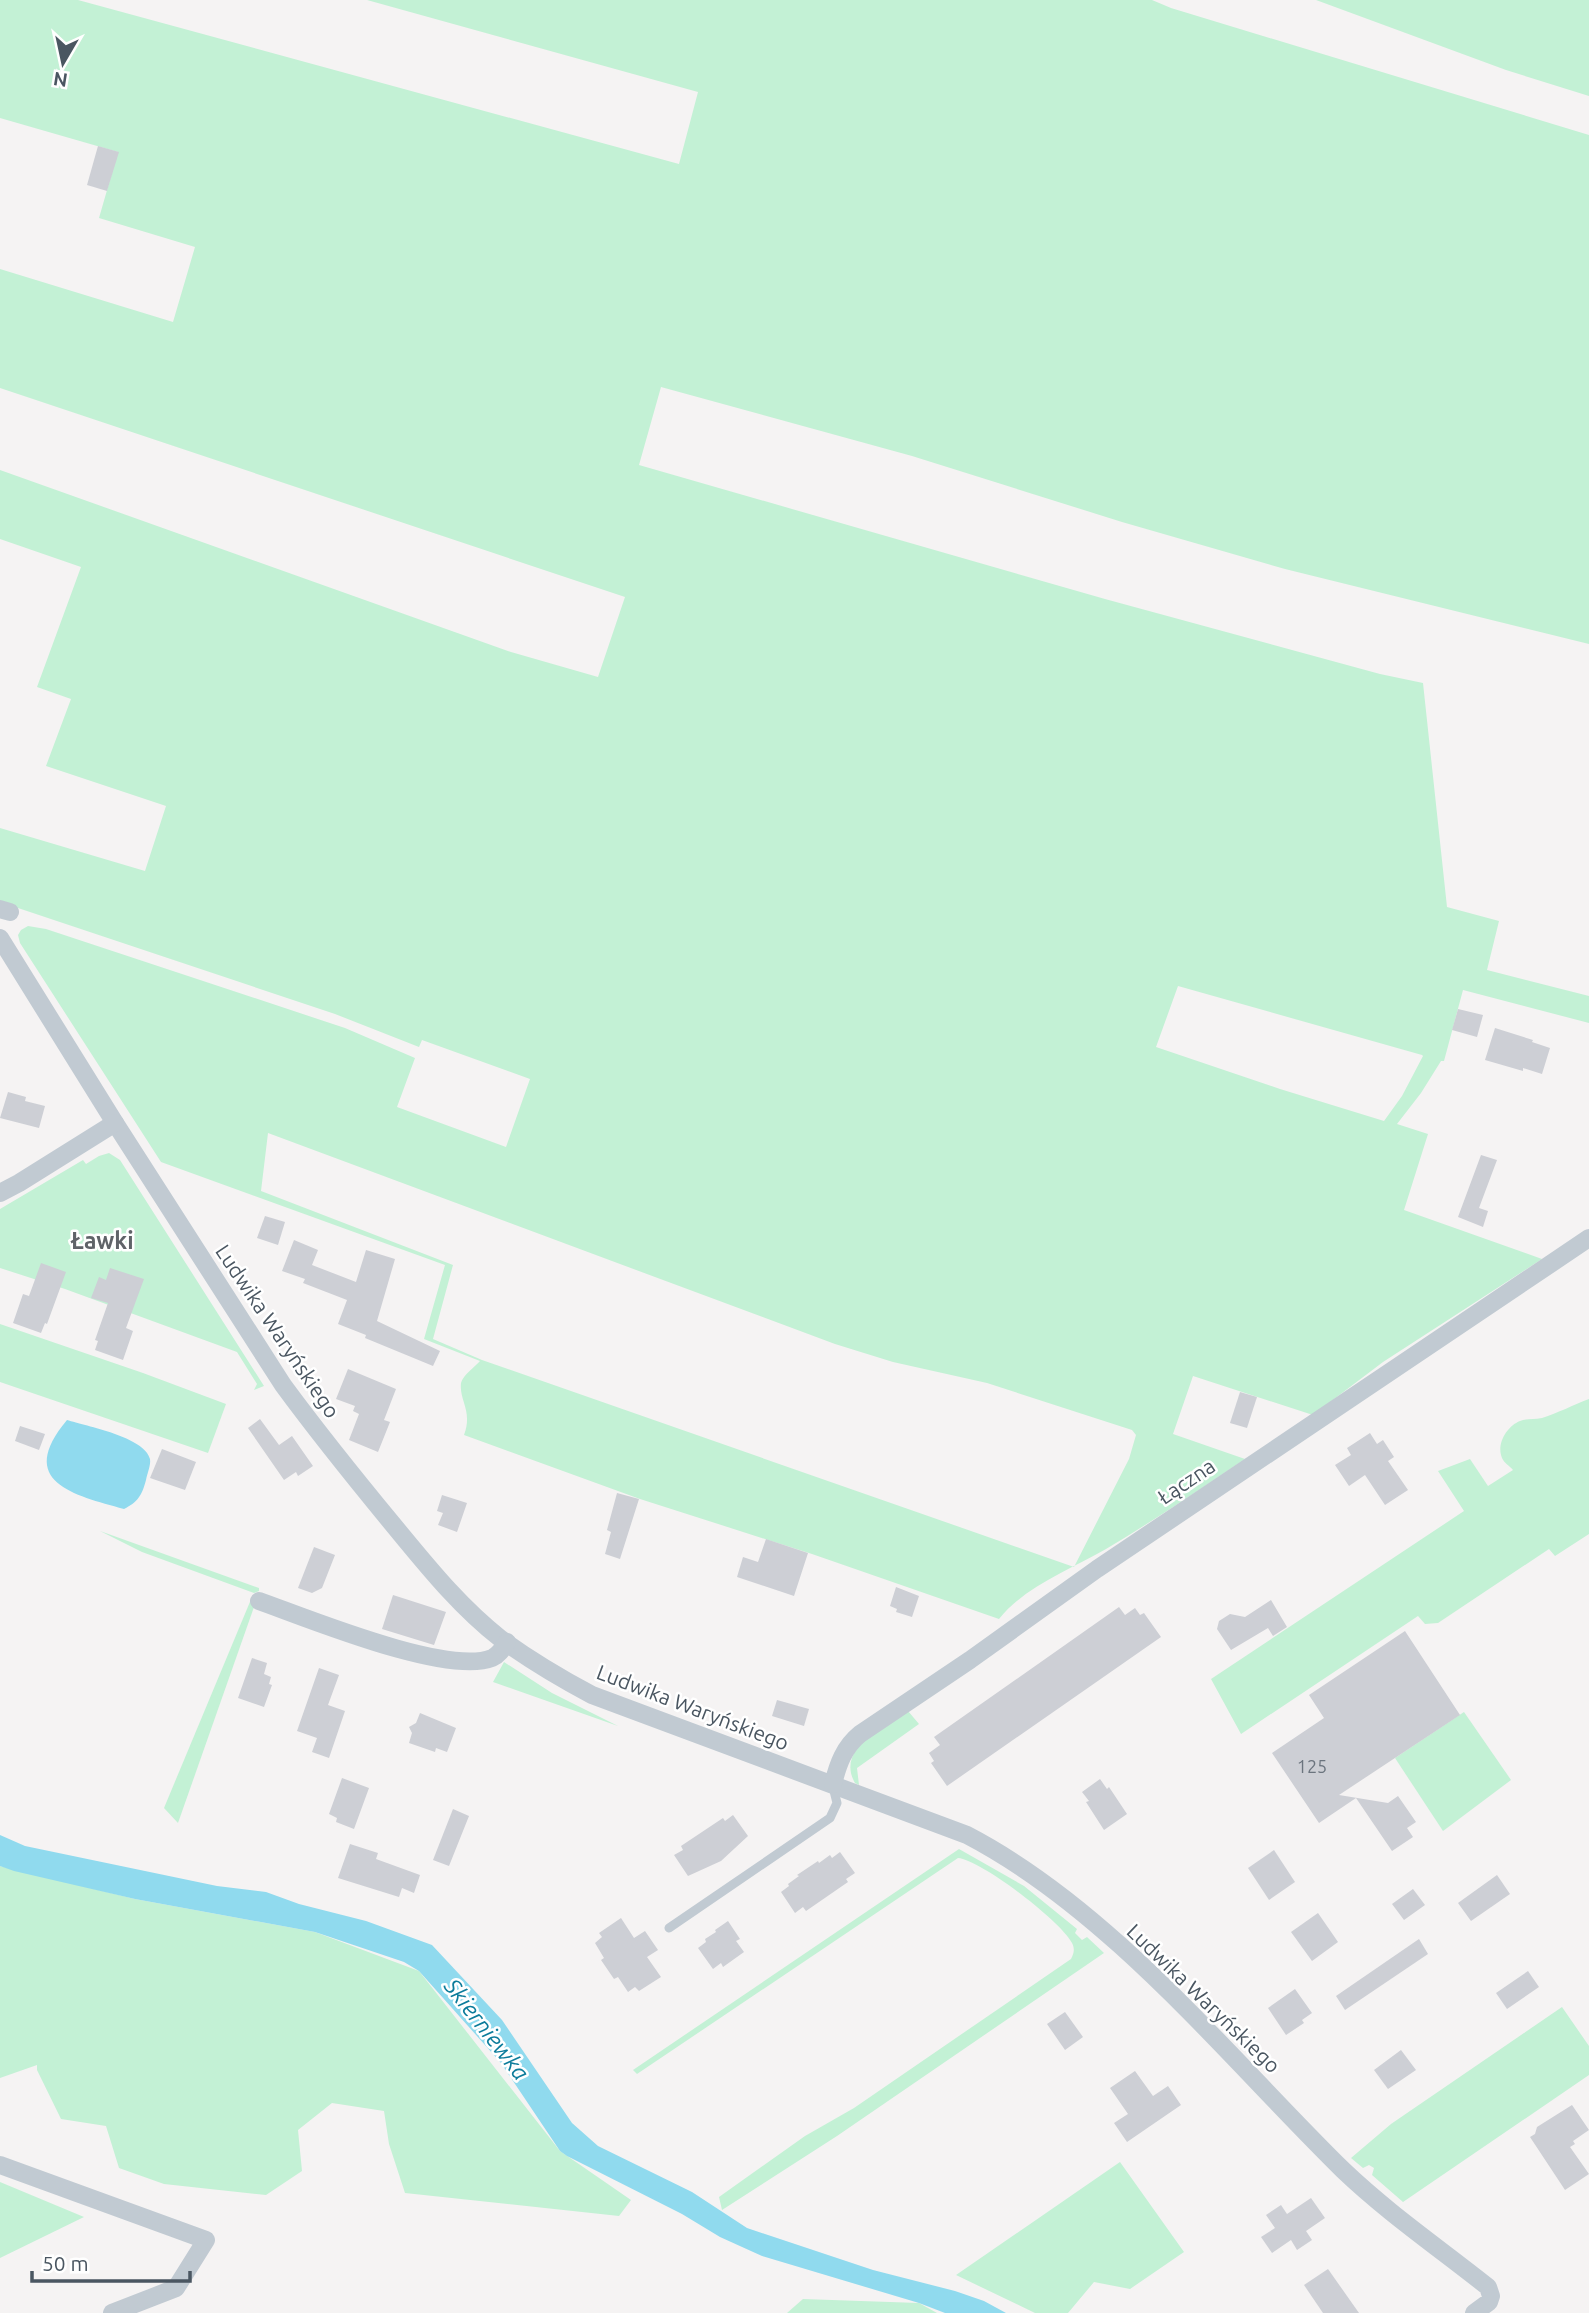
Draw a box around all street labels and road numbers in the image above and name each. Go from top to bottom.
street label: Ludwika Waryńskiego [211,1240,345,1422]
street label: Łączna [1153,1453,1219,1509]
street label: Ludwika Waryńskiego [594,1659,792,1755]
street label: Ludwika Waryńskiego [1122,1919,1286,2077]

